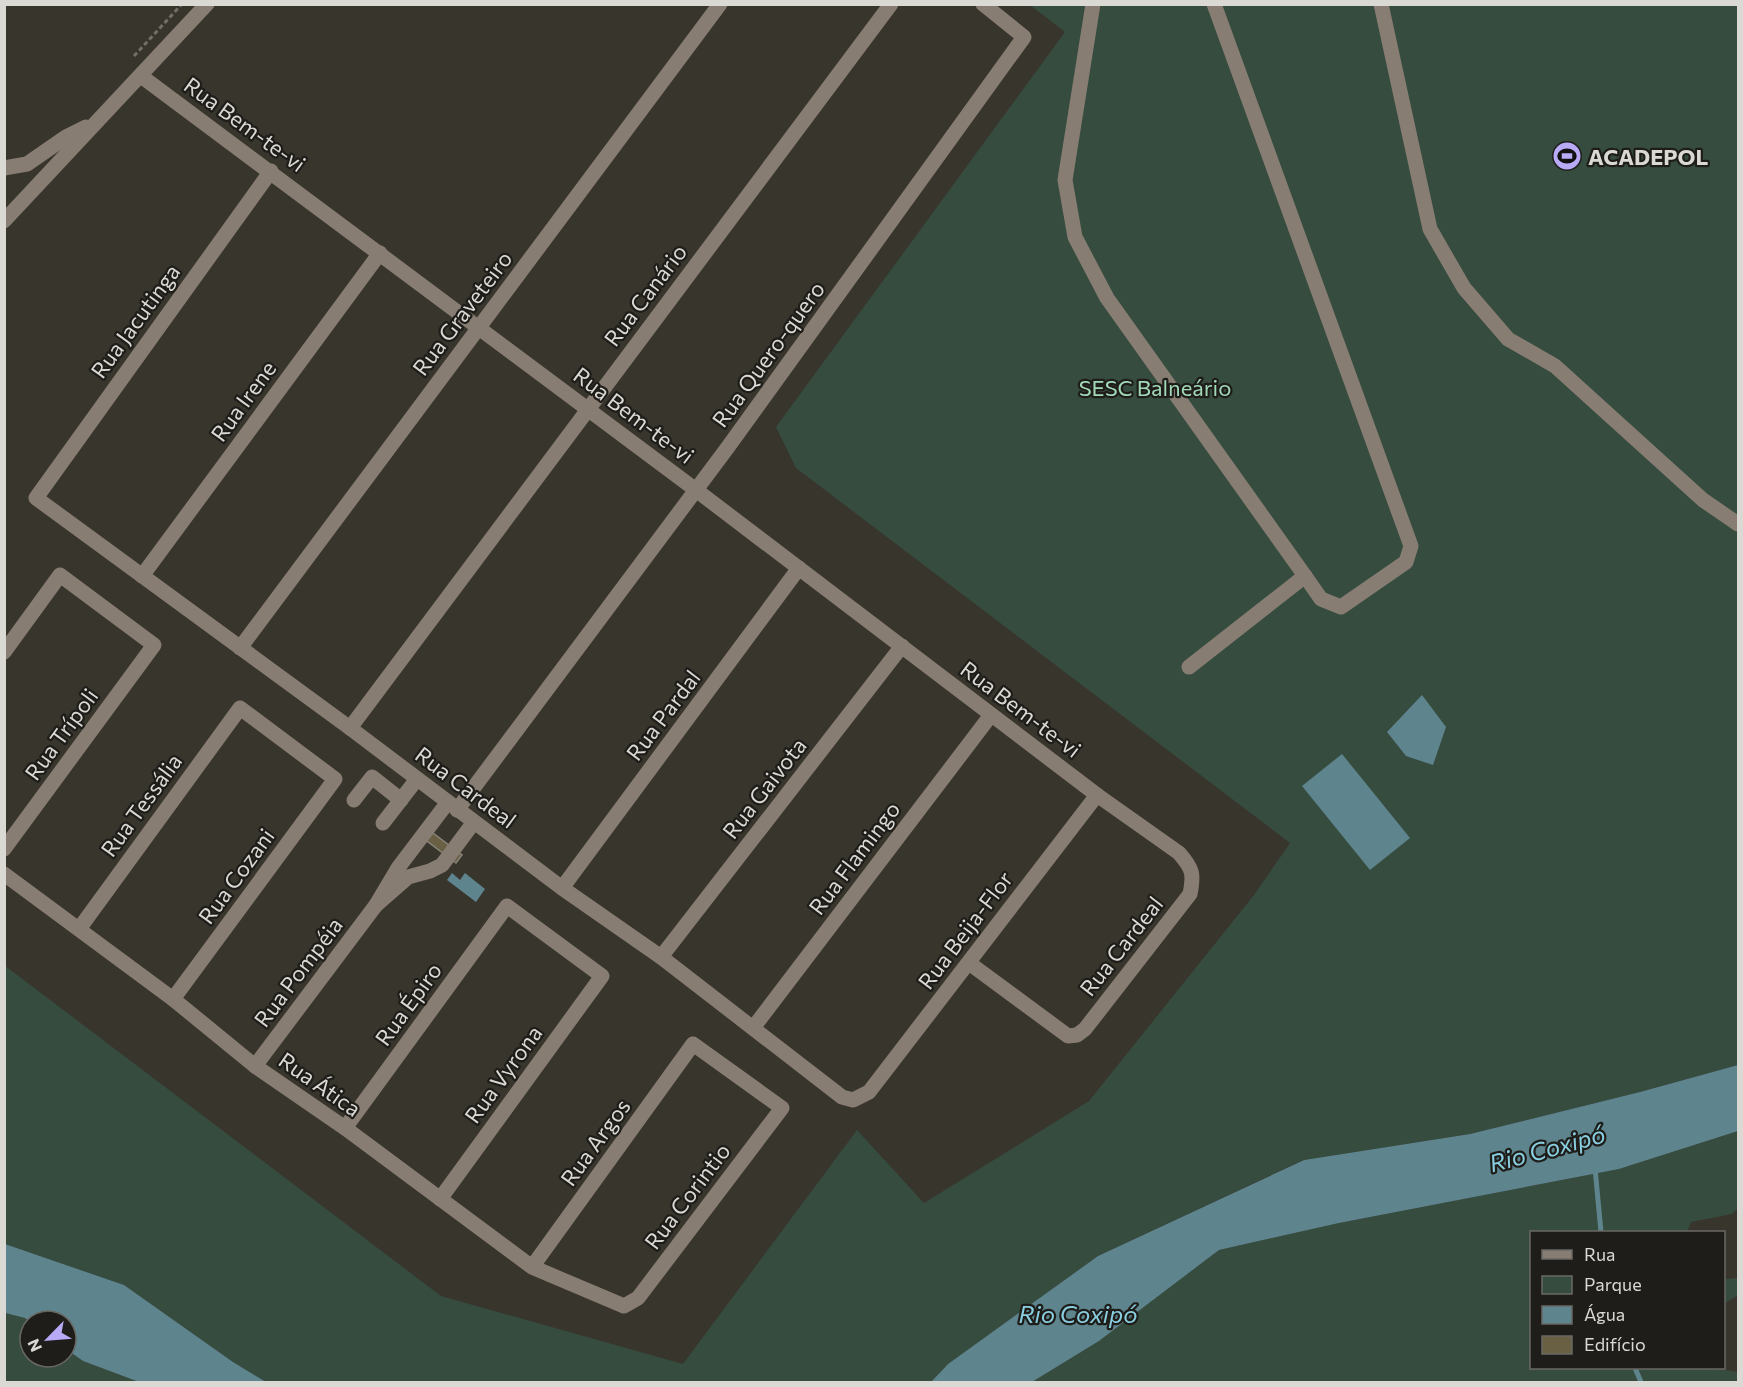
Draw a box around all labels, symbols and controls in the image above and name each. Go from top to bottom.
street label: Rua Bem-te-vi [179,71,311,177]
sports icon: ACADEPOL [1551,140,1583,172]
place label: ACADEPOL [1588,143,1708,170]
street label: Rua Canário [598,239,692,351]
street label: Rua Graveteiro [407,246,517,380]
street label: Rua Jacutinga [85,259,185,383]
street label: Rua Quero-quero [706,276,830,432]
street label: Rua Irene [205,355,281,447]
street label: Rua Bem-te-vi [569,361,699,469]
park label: SESC Balneário [1079,374,1231,401]
street label: Rua Bem-te-vi [956,655,1086,763]
street label: Rua Pardal [620,664,706,766]
street label: Rua Trípoli [19,683,103,785]
street label: Rua Gaivota [716,732,812,844]
street label: Rua Cardeal [410,740,522,834]
street label: Rua Tessália [95,748,187,862]
street label: Rua Flamingo [803,796,905,920]
street label: Rua Cozani [192,823,280,929]
street label: Rua Beija-Flor [912,866,1018,994]
street label: Rua Cardeal [1074,891,1168,1001]
street label: Rua Pompéia [248,912,348,1032]
street label: Rua Épiro [369,957,447,1051]
street label: Rua Vyrona [459,1020,547,1128]
street label: Rua Ática [274,1046,366,1122]
street label: Rua Argos [554,1093,636,1191]
water label: Rio Coxipó [1486,1119,1608,1177]
street label: Rua Corintio [638,1138,736,1254]
legend [1530,1231,1725,1369]
text: Rua [1584,1243,1615,1265]
text: Parque [1584,1273,1642,1295]
water label: Rio Coxipó [1019,1299,1137,1328]
text: Água [1584,1303,1625,1325]
north arrow [18,1309,78,1369]
text: Edifício [1584,1333,1646,1355]
text: N [23,1336,45,1355]

